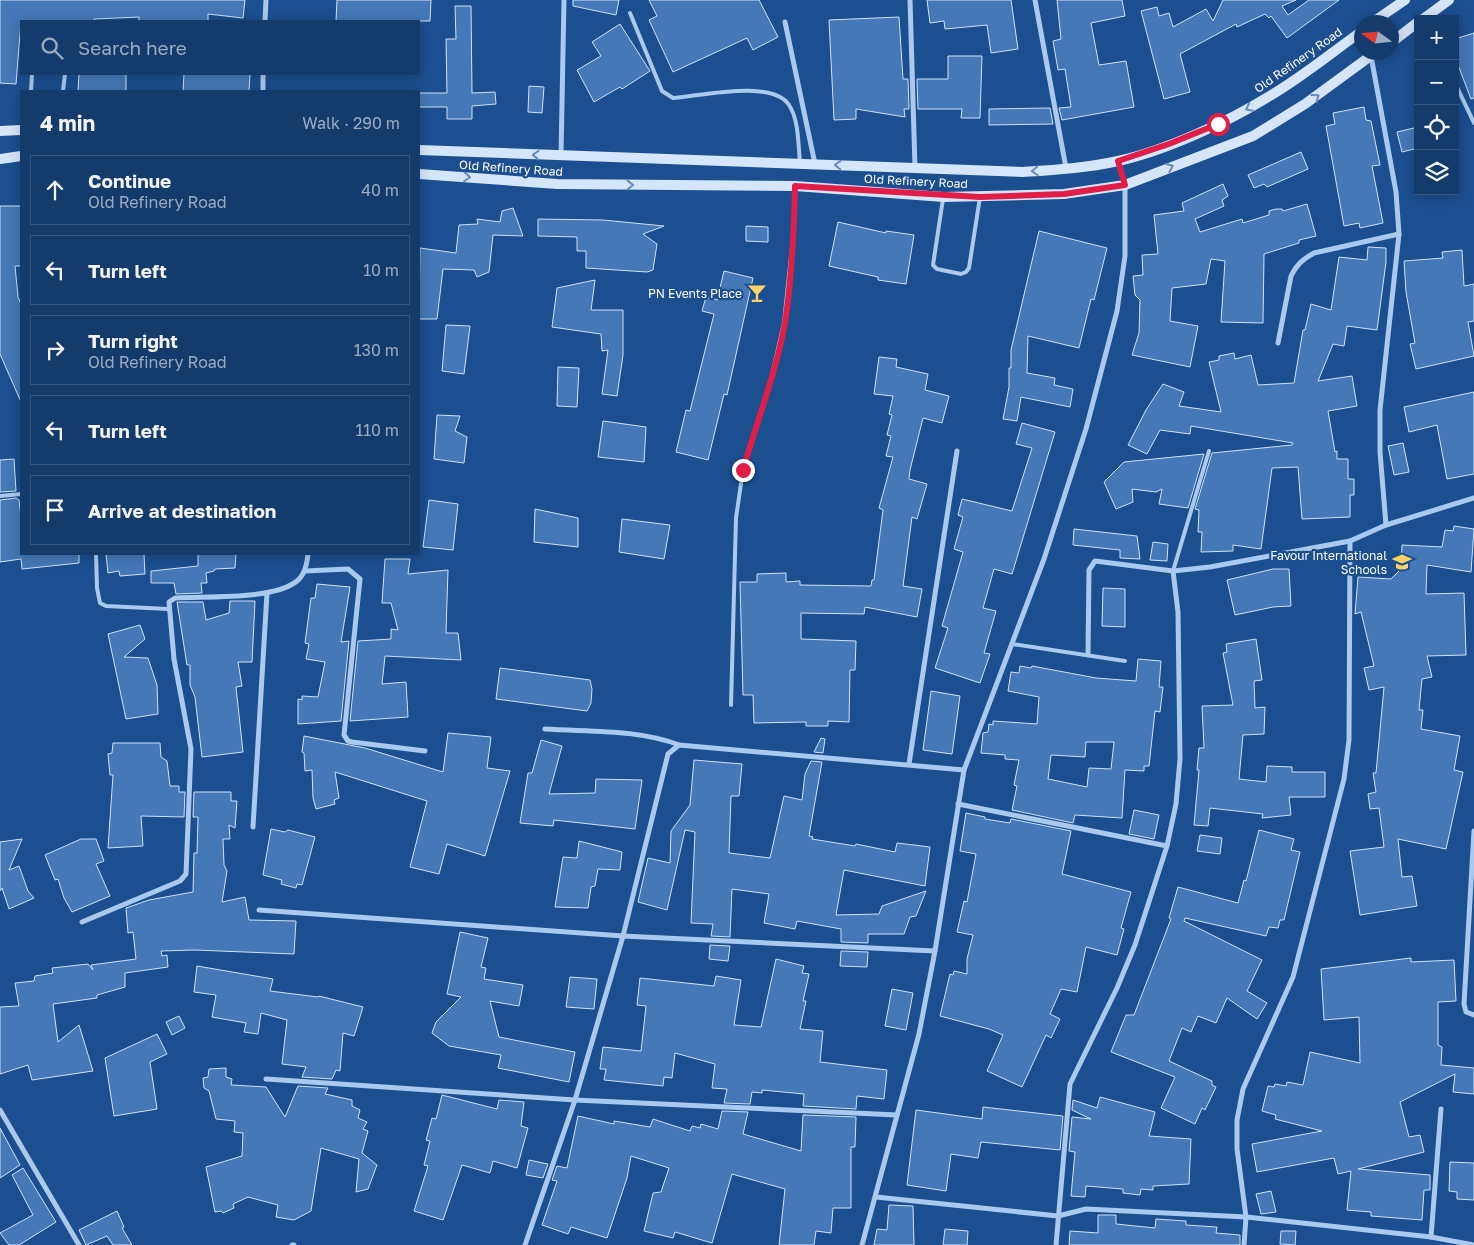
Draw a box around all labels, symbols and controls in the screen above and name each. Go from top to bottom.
north arrow [1354,15,1399,60]
map controls [1414,15,1459,195]
button: + [1414,15,1459,60]
search box [20,20,420,75]
street label: Old Refinery Road [1251,24,1345,96]
icon: search [38,34,66,62]
text: Search here [78,36,187,59]
button: − [1414,60,1459,105]
one-way arrow [1310,94,1319,102]
one-way arrow [1245,102,1254,112]
button: locate [1414,105,1459,150]
text: 4 min [40,110,95,136]
text: Walk · 290 m [302,113,400,133]
route start [1207,113,1230,136]
one-way arrow [531,149,539,160]
button: layers [1414,150,1459,195]
street label: Old Refinery Road [459,157,563,179]
one-way arrow [834,160,842,171]
one-way arrow [1166,162,1174,172]
one-way arrow [1031,165,1039,176]
text: Continue [88,169,171,192]
street label: Old Refinery Road [864,171,968,191]
one-way arrow [464,172,472,183]
icon: ahead [41,176,69,204]
text: 40 m [361,180,399,200]
one-way arrow [626,180,634,190]
text: Old Refinery Road [88,192,227,212]
icon: left [41,256,69,284]
text: Turn left [88,259,167,282]
text: 10 m [363,260,399,280]
bar icon: PN Events Place [746,282,768,304]
place label: PN Events Place [648,286,742,301]
text: Turn right [88,329,178,352]
icon: right [41,336,69,364]
text: 130 m [354,340,399,360]
text: Old Refinery Road [88,352,227,372]
icon: left [41,416,69,444]
text: Turn left [88,419,167,442]
text: 110 m [355,420,399,440]
route end [732,459,755,482]
icon: arrive [41,496,69,524]
text: Arrive at destination [88,499,276,522]
place label: Favour International Schools [1270,548,1387,577]
school or university icon: Favour International Schools [1391,551,1413,573]

